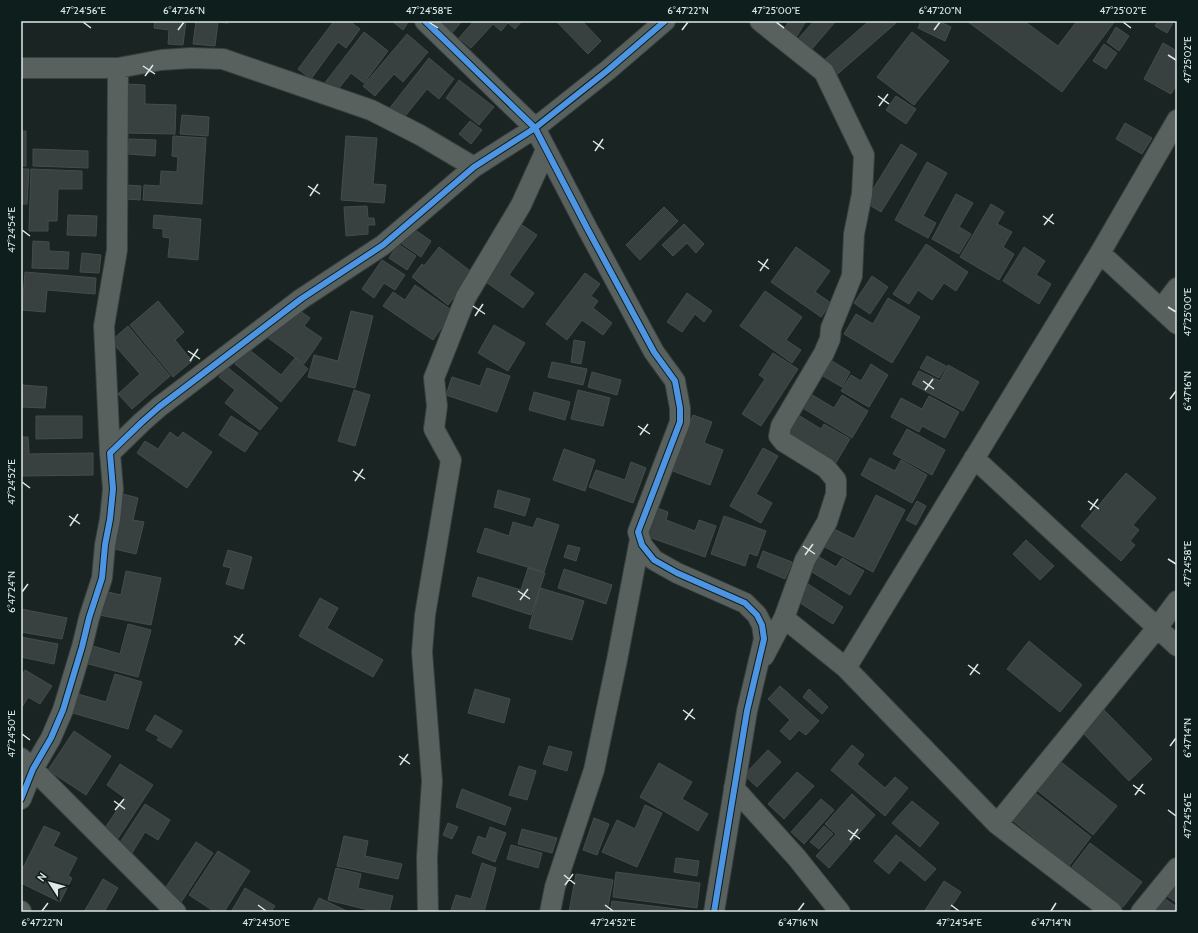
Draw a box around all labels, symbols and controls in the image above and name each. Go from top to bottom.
text: 47°24'56"E [60,4,107,17]
text: 6°47'26"N [163,4,205,17]
text: 47°24'58"E [406,4,453,17]
text: 6°47'22"N [667,4,709,17]
text: 47°25'00"E [752,4,801,17]
text: 6°47'20"N [918,4,962,17]
text: 47°25'02"E [1099,4,1147,17]
text: 47°25'02"E [1181,36,1194,84]
text: 47°24'54"E [5,206,18,253]
text: 47°25'00"E [1181,287,1194,336]
text: 6°47'16"N [1181,371,1194,411]
text: 47°24'52"E [5,459,18,505]
text: 47°24'58"E [1181,540,1194,587]
text: 6°47'24"N [5,571,18,613]
text: 47°24'50"E [5,710,18,758]
text: 6°47'14"N [1181,718,1194,758]
text: 47°24'56"E [1181,792,1194,839]
north arrow [30,863,70,903]
text: N [34,870,50,884]
text: 6°47'22"N [21,916,63,929]
text: 47°24'50"E [242,916,290,929]
text: 47°24'52"E [590,916,636,929]
text: 6°47'16"N [778,916,818,929]
text: 47°24'54"E [936,916,983,929]
text: 6°47'14"N [1031,916,1071,929]

